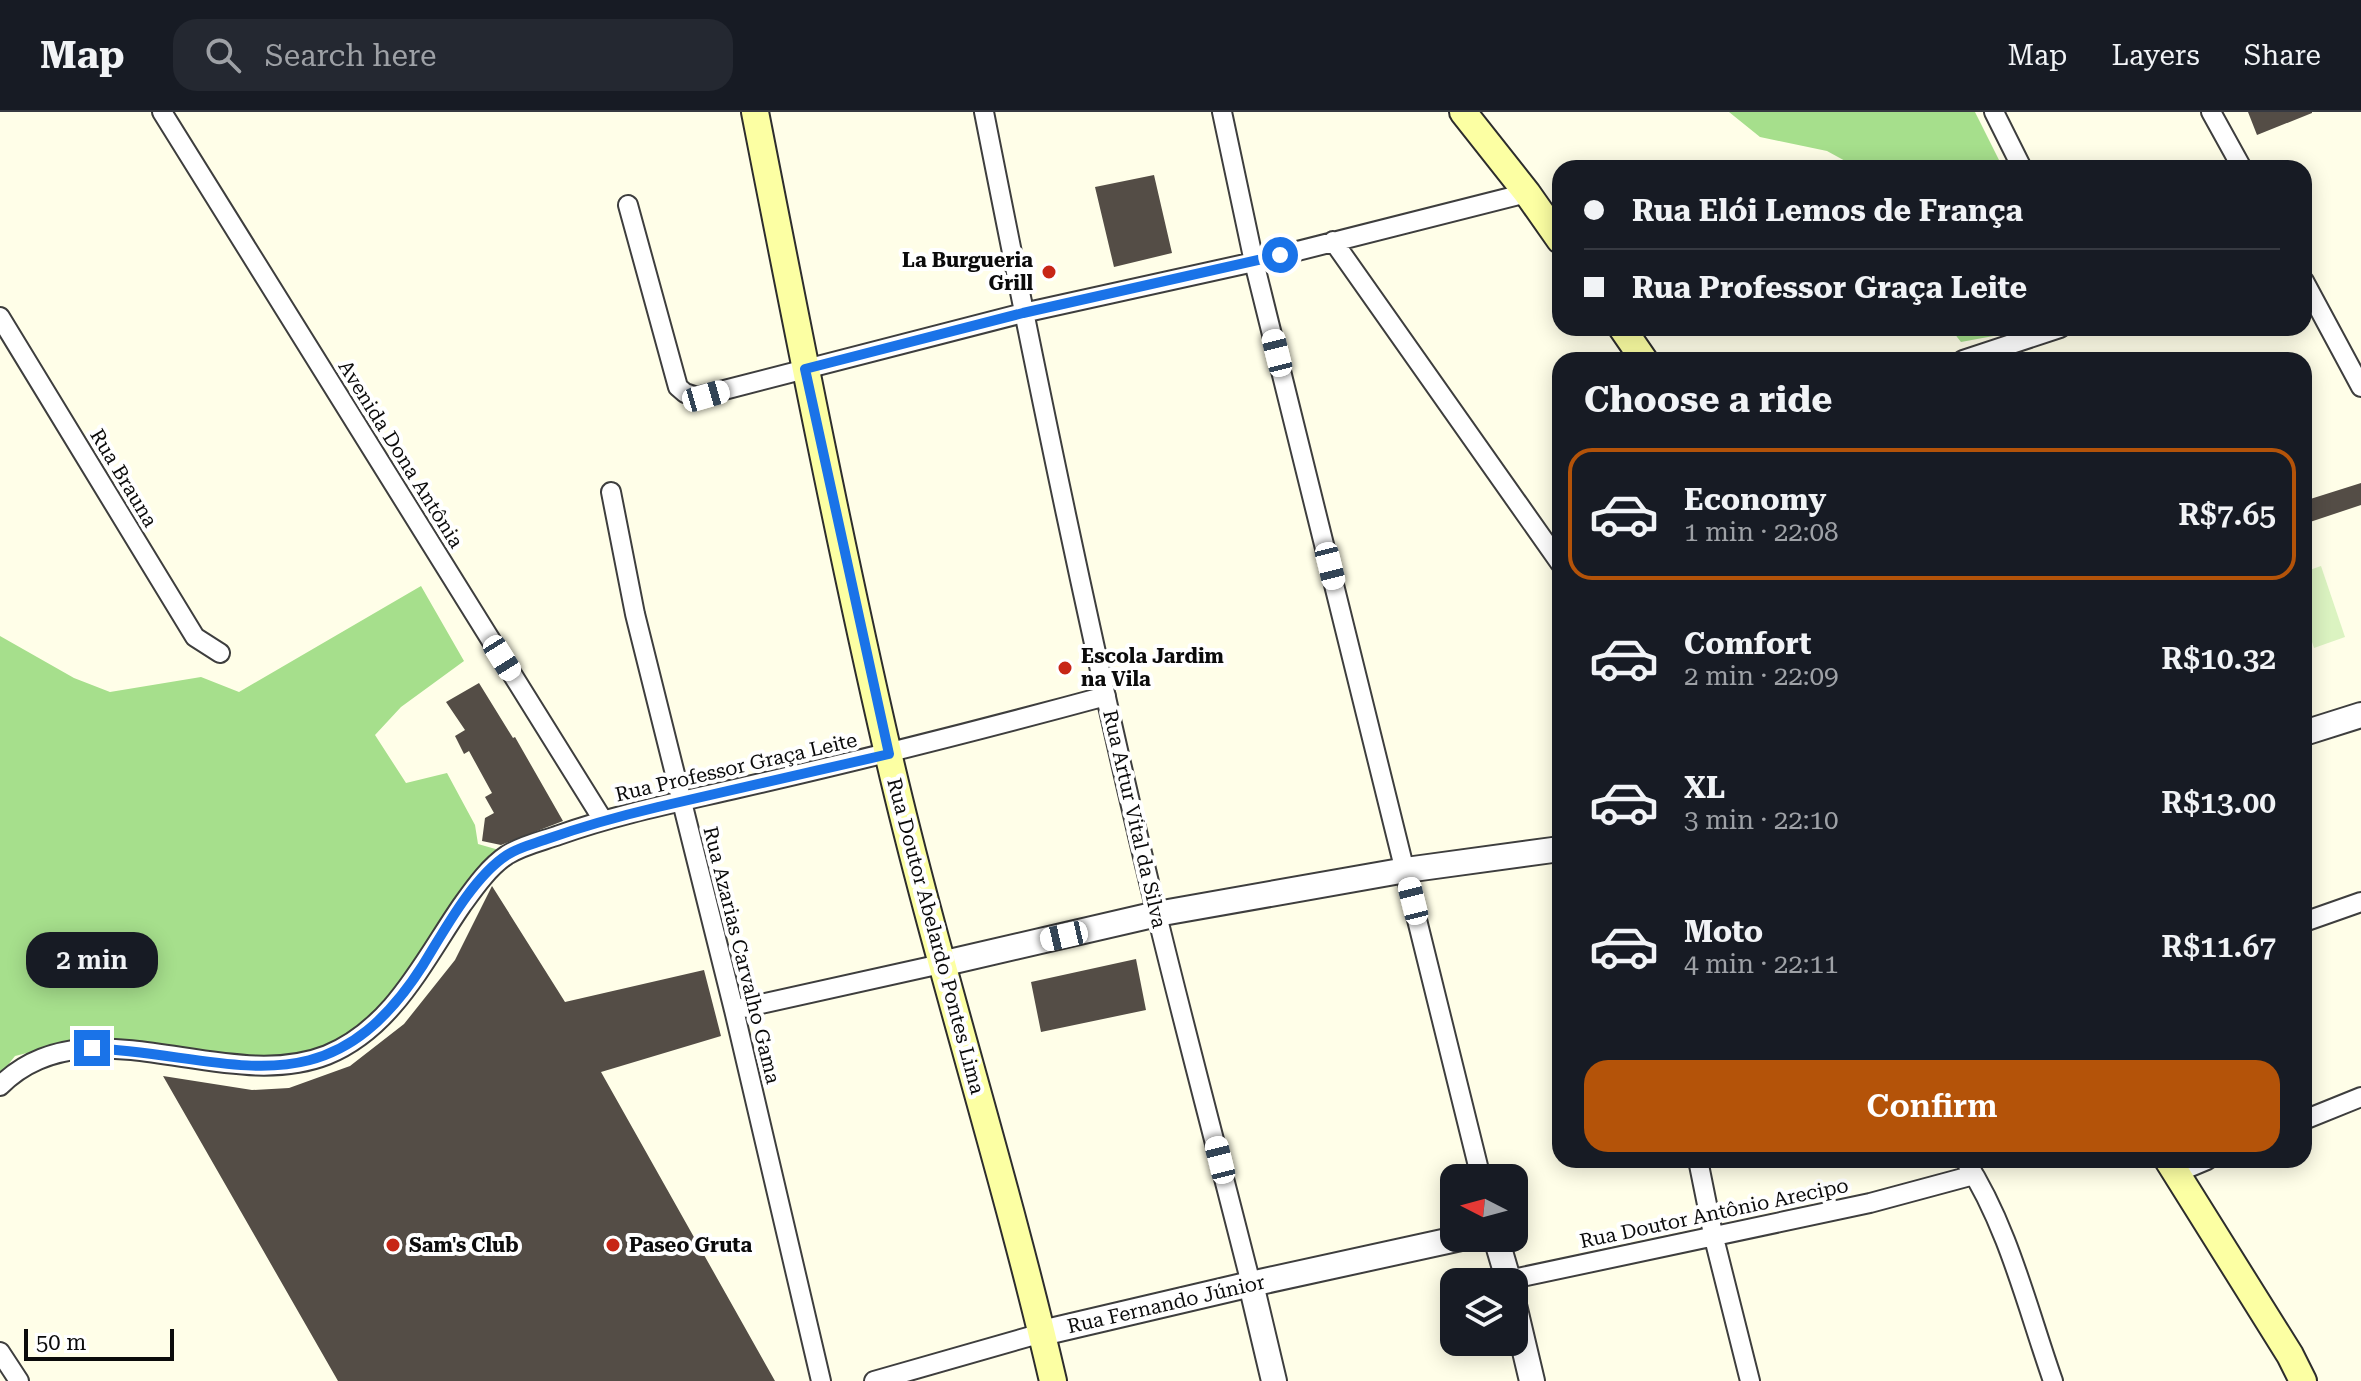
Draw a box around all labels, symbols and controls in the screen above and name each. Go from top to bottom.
search box [173,19,733,91]
text: Map [40,33,125,77]
icon: search [201,33,245,77]
text: Search here [265,38,437,73]
text: Map [2008,39,2067,72]
text: Layers [2111,39,2200,72]
text: Share [2244,39,2321,72]
text: Rua Elói Lemos de França [1632,193,2023,228]
route start [1262,237,1298,273]
place label: La Burgueria Grill [902,248,1033,295]
marker: La Burgueria Grill [1040,263,1058,281]
text: Rua Professor Graça Leite [1632,270,2027,305]
car [1260,327,1294,379]
street label: Avenida Dona Antônia [333,356,469,552]
car [680,378,732,414]
text: Choose a ride [1584,379,1832,421]
street label: Rua Brauna [85,425,163,532]
icon: car [1588,478,1660,550]
text: Economy [1684,482,1826,517]
text: R$7.65 [2178,497,2276,532]
text: 1 min · 22:08 [1684,517,1839,547]
car [1313,540,1347,592]
icon: car [1588,622,1660,694]
text: Comfort [1684,626,1811,661]
car [479,631,525,685]
text: R$10.32 [2161,641,2276,676]
place label: Escola Jardim na Vila [1081,644,1224,691]
marker: Escola Jardim na Vila [1056,659,1074,677]
text: 2 min · 22:09 [1684,661,1839,691]
street label: Rua Artur Vital da Silva [1098,708,1172,931]
street label: Rua Professor Graça Leite [613,727,859,807]
icon: car [1588,766,1660,838]
text: XL [1684,770,1725,805]
street label: Rua Doutor Abelardo Pontes Lima [882,775,990,1097]
text: R$13.00 [2161,785,2276,820]
text: 3 min · 22:10 [1684,805,1839,835]
street label: Rua Azarias Carvalho Gama [698,824,786,1086]
car [1396,875,1430,927]
icon: car [1588,910,1660,982]
text: Moto [1684,914,1763,949]
car [1038,919,1090,953]
text: R$11.67 [2161,929,2276,964]
callout: 2 min [26,932,158,988]
text: 2 min [56,945,128,975]
text: 4 min · 22:11 [1684,949,1839,979]
route end [74,1030,110,1066]
button: Confirm [1584,1060,2280,1152]
car [1203,1134,1237,1186]
north arrow [1440,1164,1528,1252]
map controls [1440,1164,1528,1356]
street label: Rua Doutor Antônio Arecipo [1577,1173,1851,1253]
place label: Sam's Club [409,1233,519,1257]
place label: Paseo Gruta [629,1233,752,1257]
marker: Sam's Club [384,1236,402,1254]
marker: Paseo Gruta [604,1236,622,1254]
button: layers [1440,1268,1528,1356]
street label: Rua Fernando Júnior [1065,1270,1267,1338]
scale bar [24,1325,174,1361]
text: 50 m [36,1330,86,1355]

